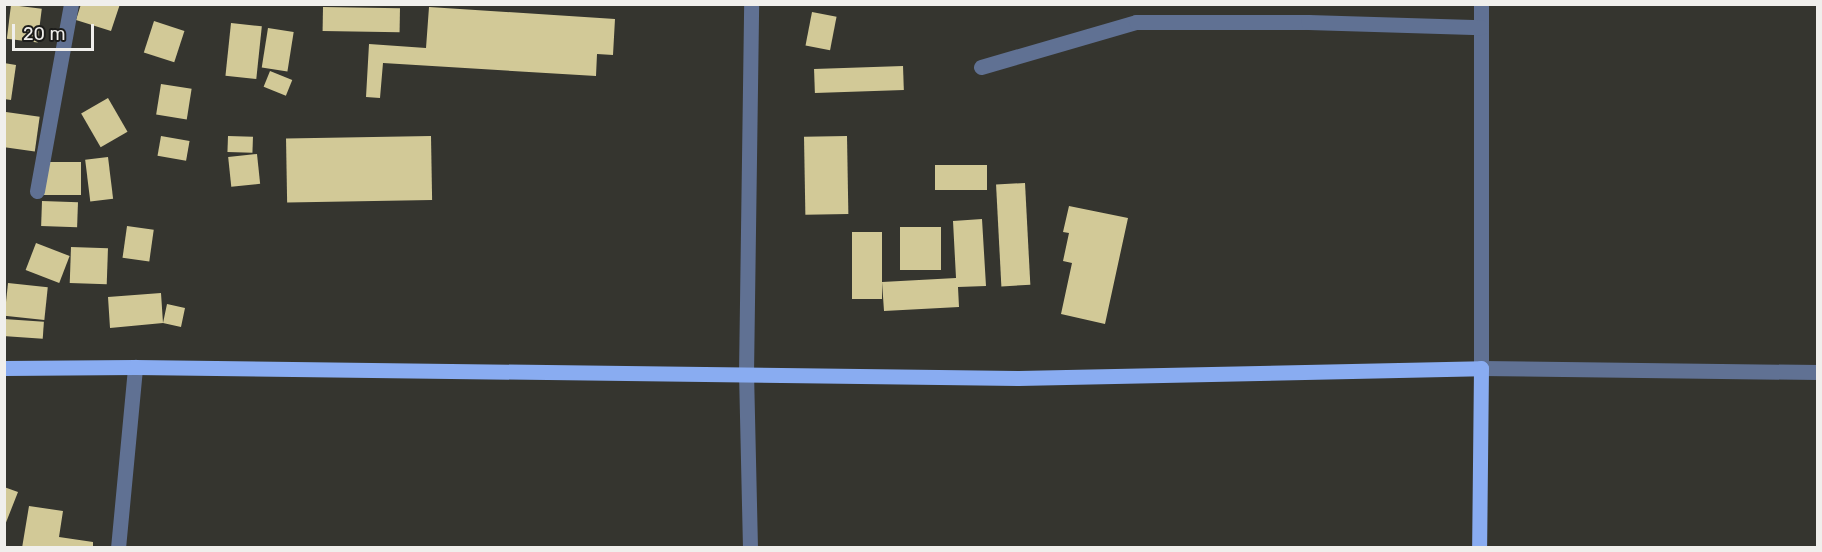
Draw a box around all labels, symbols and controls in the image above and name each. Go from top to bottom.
scale bar [15,12,98,50]
text: 20 m [23,23,65,45]

